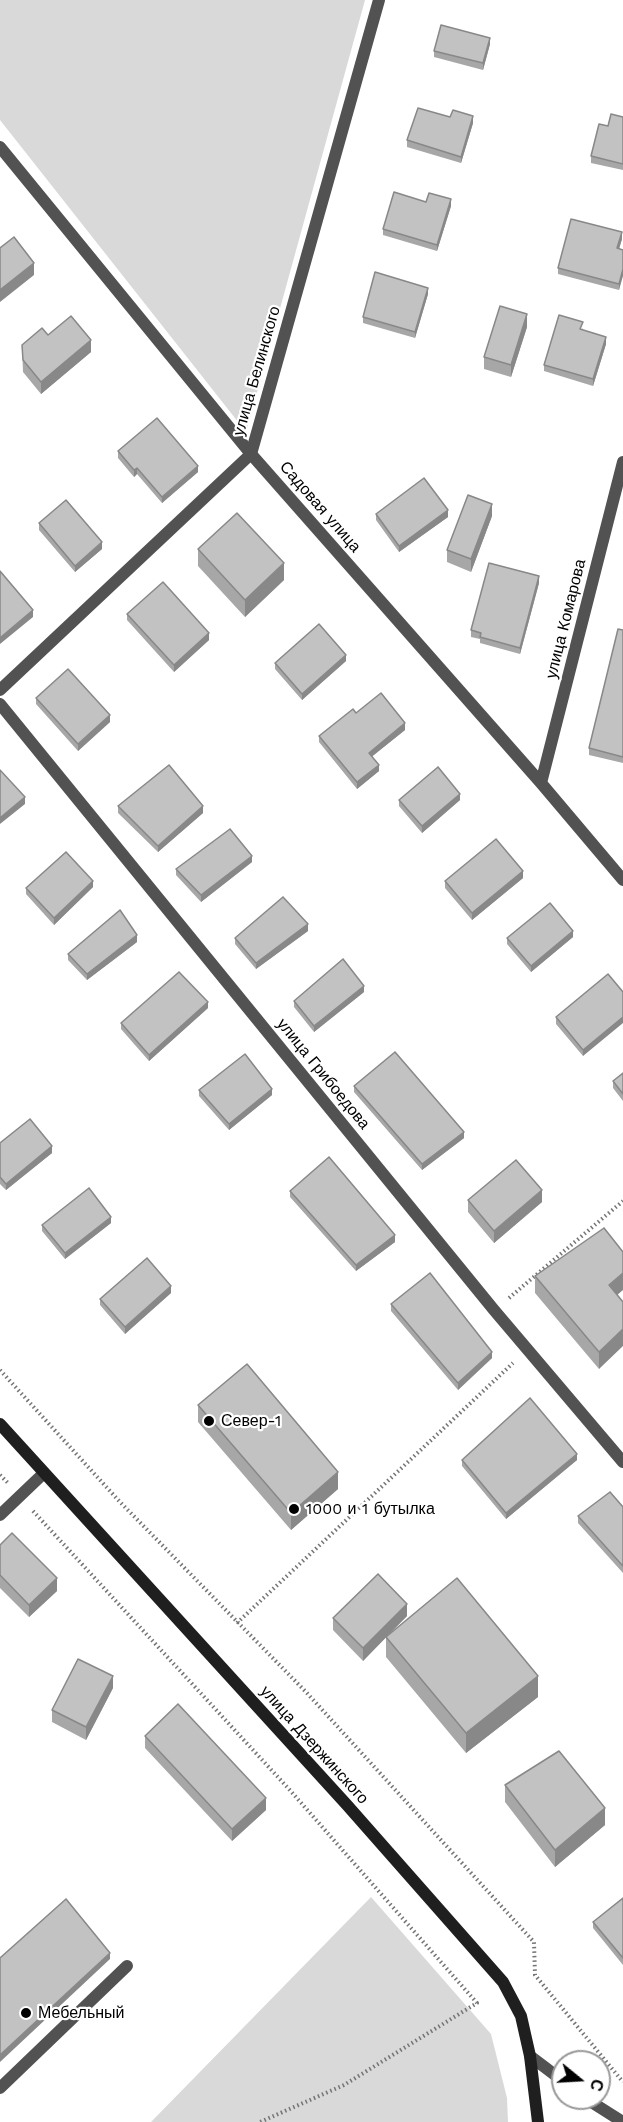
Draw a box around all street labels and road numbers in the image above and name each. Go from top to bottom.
street label: улица Белинского [229,304,285,438]
street label: Садовая улица [275,458,365,556]
street label: улица Комарова [542,557,590,681]
street label: улица Грибоедова [272,1015,374,1133]
street label: улица Дзержинского [256,1682,372,1808]

